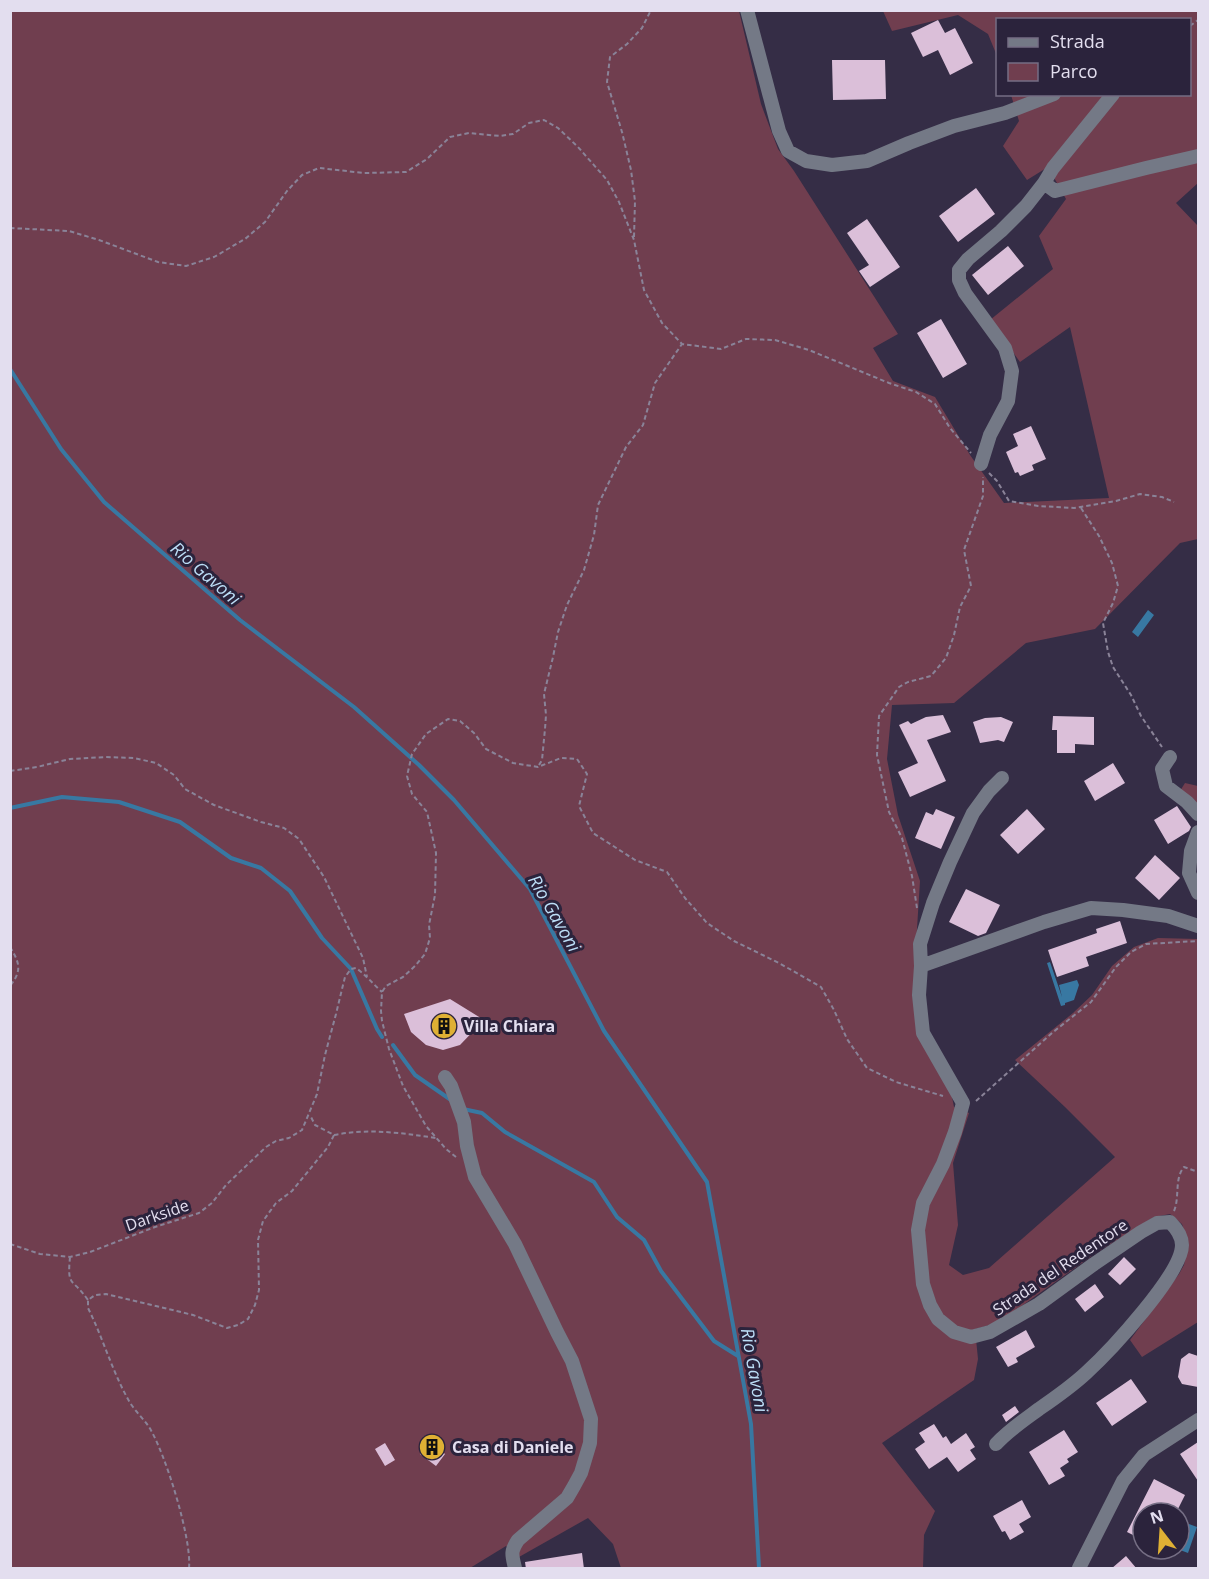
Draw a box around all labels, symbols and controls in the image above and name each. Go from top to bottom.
legend [996,18,1191,96]
text: Strada [1050,29,1105,53]
text: Parco [1050,59,1098,83]
water label: Rio Gavoni [166,536,246,610]
water label: Rio Gavoni [523,870,587,956]
building icon: Villa Chiara [429,1011,459,1041]
place label: Villa Chiara [464,1015,555,1037]
street label: Darkside [122,1194,192,1236]
street label: Strada del Redentore [988,1214,1132,1320]
water label: Rio Gavoni [736,1326,774,1415]
building icon: Casa di Daniele [417,1432,447,1462]
place label: Casa di Daniele [452,1436,574,1458]
north arrow [1131,1501,1191,1561]
text: N [1147,1504,1166,1529]

